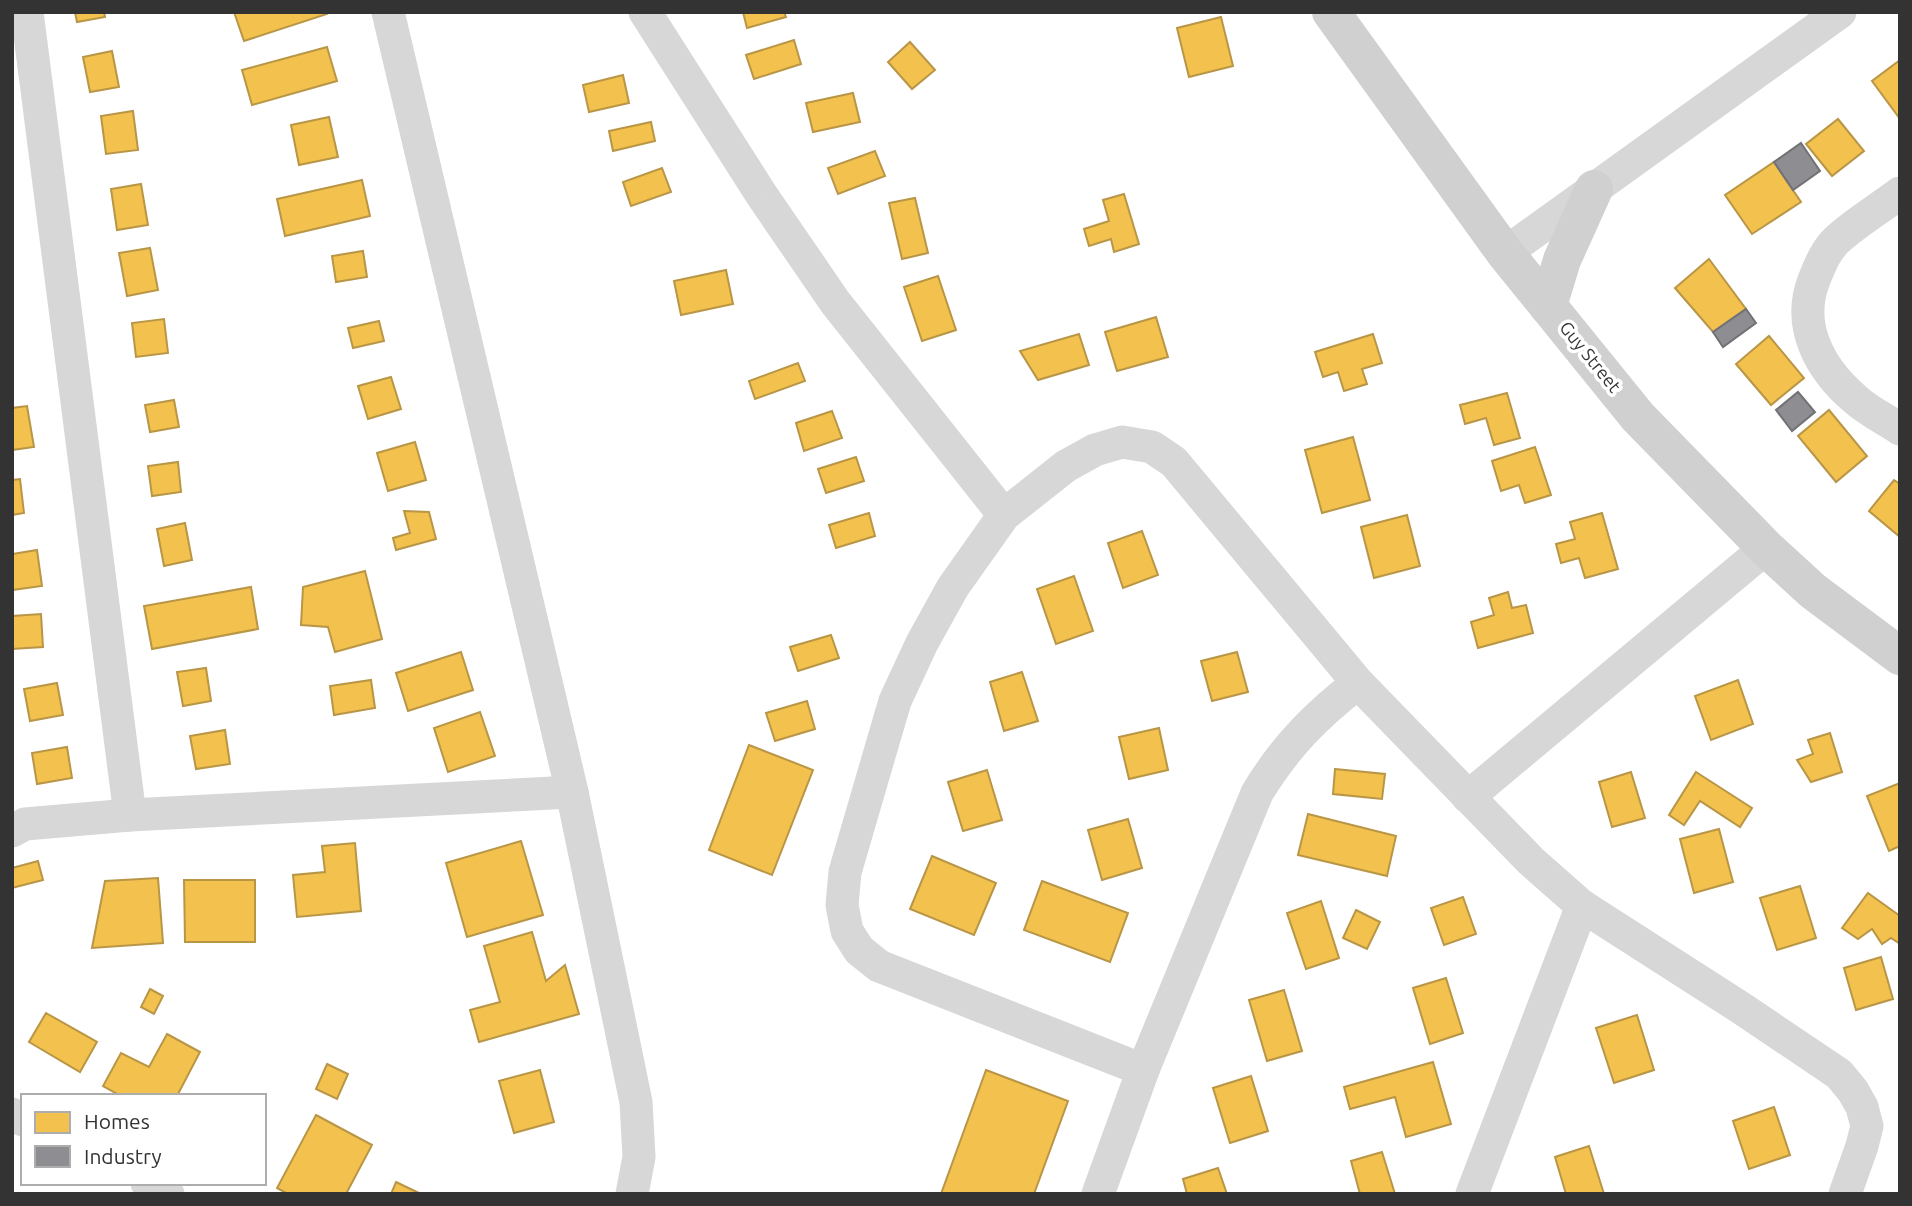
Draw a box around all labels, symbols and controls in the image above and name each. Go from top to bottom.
street label: Guy Street [1556,317,1625,396]
legend [21,1094,266,1185]
text: Homes [84,1109,150,1133]
text: Industry [84,1144,162,1168]

